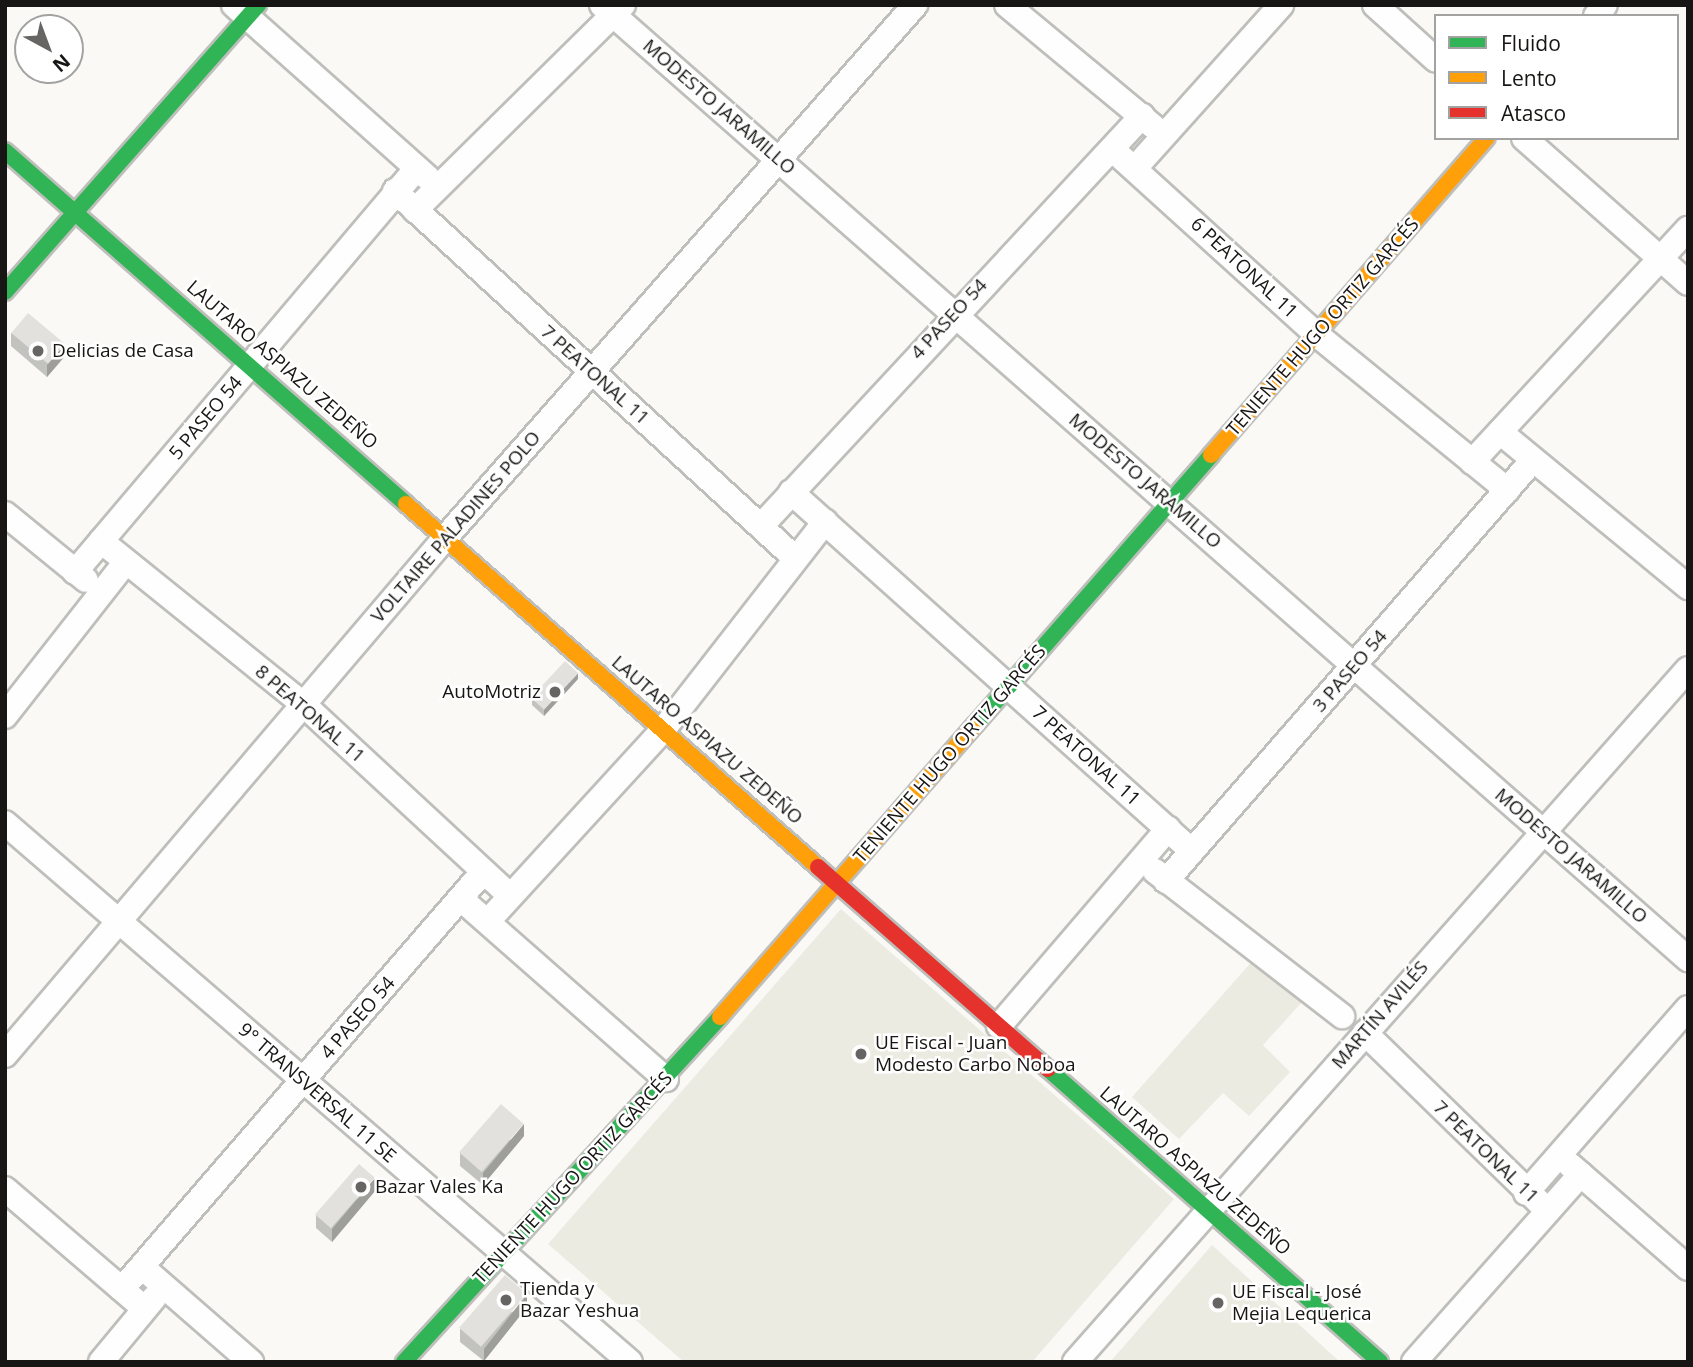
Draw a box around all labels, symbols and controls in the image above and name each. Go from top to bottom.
north arrow [14,14,84,84]
legend [1434,14,1679,140]
text: Fluido [1501,29,1561,57]
street label: MODESTO JARAMILLO [638,35,800,179]
text: N [47,48,76,78]
text: Lento [1501,64,1557,92]
text: Atasco [1501,99,1566,127]
street label: 6 PEATONAL 11 [1186,213,1302,323]
street label: TENIENTE HUGO ORTIZ GARCÉS [1222,213,1424,441]
street label: 4 PASEO 54 [906,274,992,364]
street label: LAUTARO ASPIAZU ZEDEÑO [182,276,382,454]
street label: 7 PEATONAL 11 [536,320,654,430]
place label: Delicias de Casa [52,340,194,362]
marker: Delicias de Casa [30,343,46,359]
street label: 5 PASEO 54 [165,372,247,464]
street label: MODESTO JARAMILLO [1064,409,1226,553]
street label: VOLTAIRE PALADINES POLO [366,426,546,628]
street label: 3 PASEO 54 [1308,625,1392,717]
street label: TENIENTE HUGO ORTIZ GARCÉS [849,640,1051,868]
street label: LAUTARO ASPIAZU ZEDEÑO [607,651,807,829]
street label: 8 PEATONAL 11 [250,660,370,768]
place label: AutoMotriz [442,681,541,703]
marker: AutoMotriz [547,684,563,700]
street label: 7 PEATONAL 11 [1027,701,1145,811]
street label: MODESTO JARAMILLO [1490,784,1652,928]
street label: MARTÍN AVILÉS [1327,956,1433,1074]
street label: 4 PASEO 54 [316,972,400,1064]
street label: 9° TRANSVERSAL 11 SE [234,1018,400,1168]
place label: UE Fiscal - Juan Modesto Carbo Noboa [875,1032,1076,1076]
marker: UE Fiscal - Juan Modesto Carbo Noboa [853,1046,869,1062]
street label: TENIENTE HUGO ORTIZ GARCÉS [469,1067,677,1289]
street label: LAUTARO ASPIAZU ZEDEÑO [1095,1082,1295,1260]
street label: 7 PEATONAL 11 [1428,1096,1544,1208]
place label: Bazar Vales Ka [375,1176,504,1198]
marker: Bazar Vales Ka [353,1179,369,1195]
place label: Tienda y Bazar Yeshua [520,1278,639,1322]
place label: UE Fiscal - José Mejia Lequerica [1232,1281,1372,1325]
marker: Tienda y Bazar Yeshua [498,1292,514,1308]
marker: UE Fiscal - José Mejia Lequerica [1210,1295,1226,1311]

